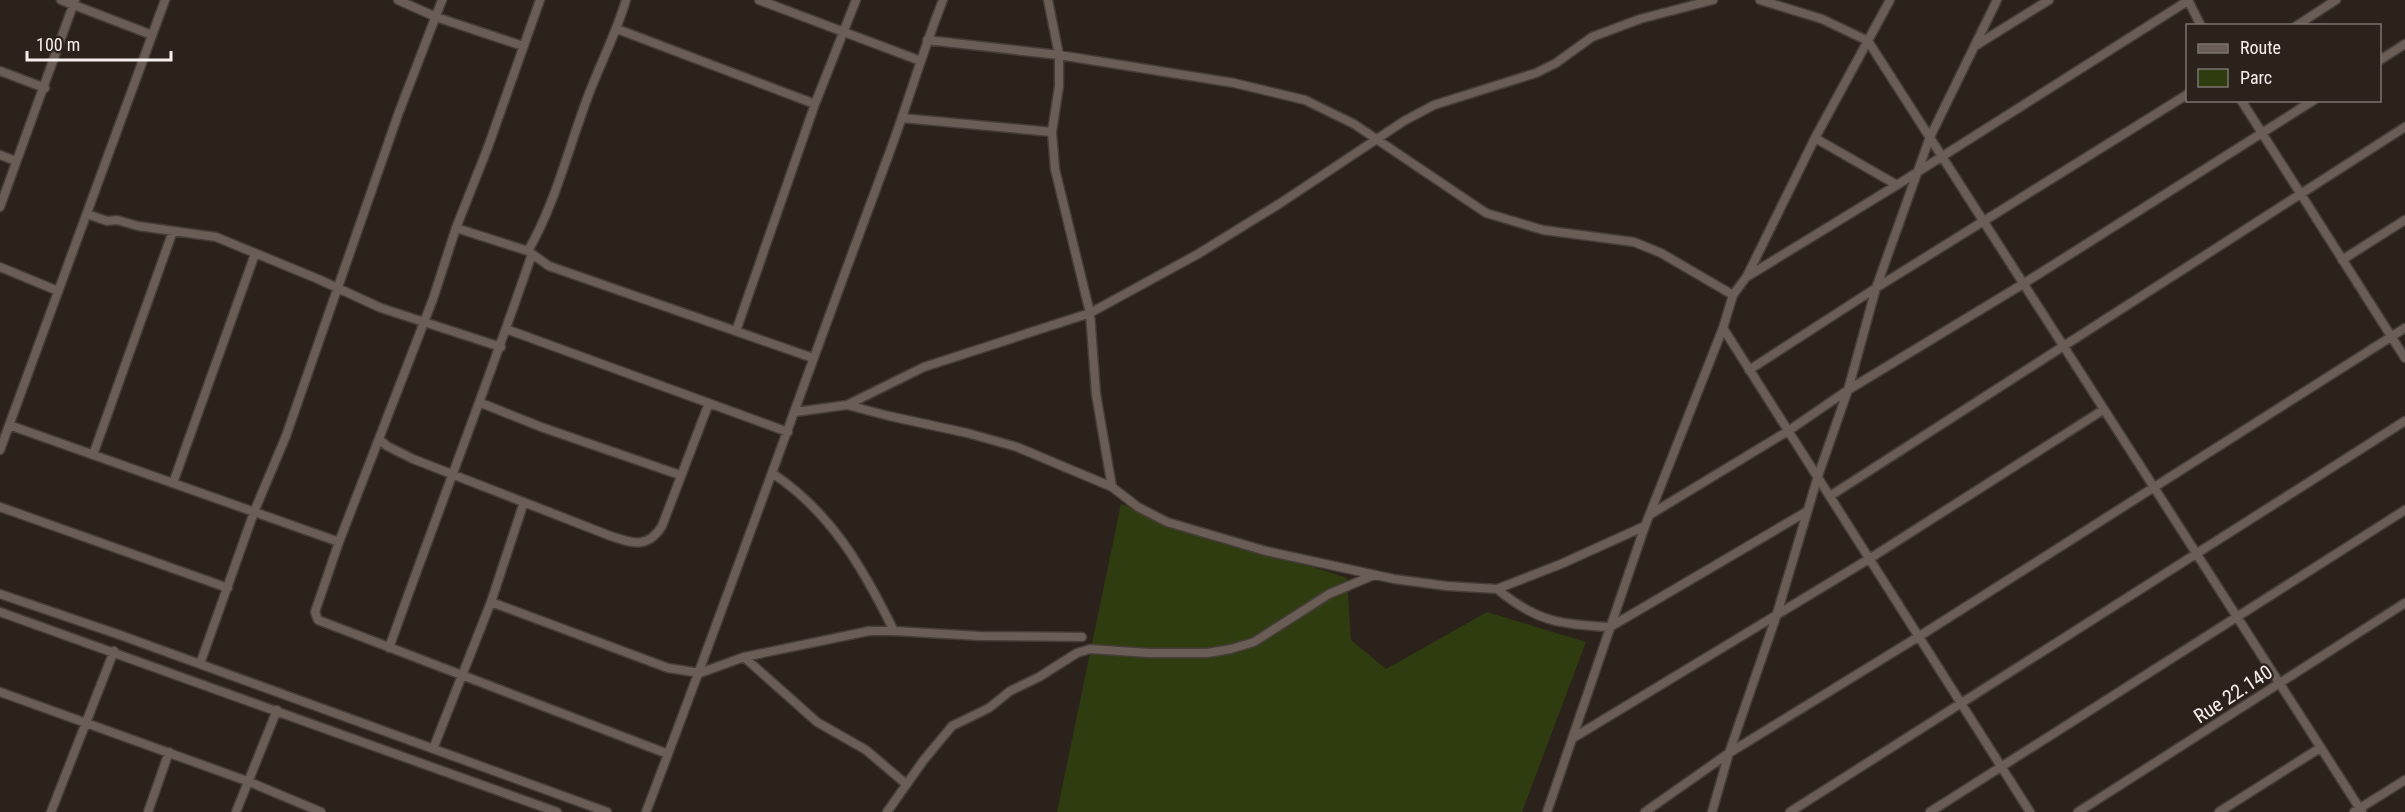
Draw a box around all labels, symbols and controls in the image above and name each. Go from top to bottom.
scale bar [27,24,171,62]
legend [2186,24,2381,102]
text: 100 m [36,34,80,55]
text: Route [2240,37,2281,58]
text: Parc [2240,67,2272,88]
street label: Rue 22.140 [2189,660,2277,728]

